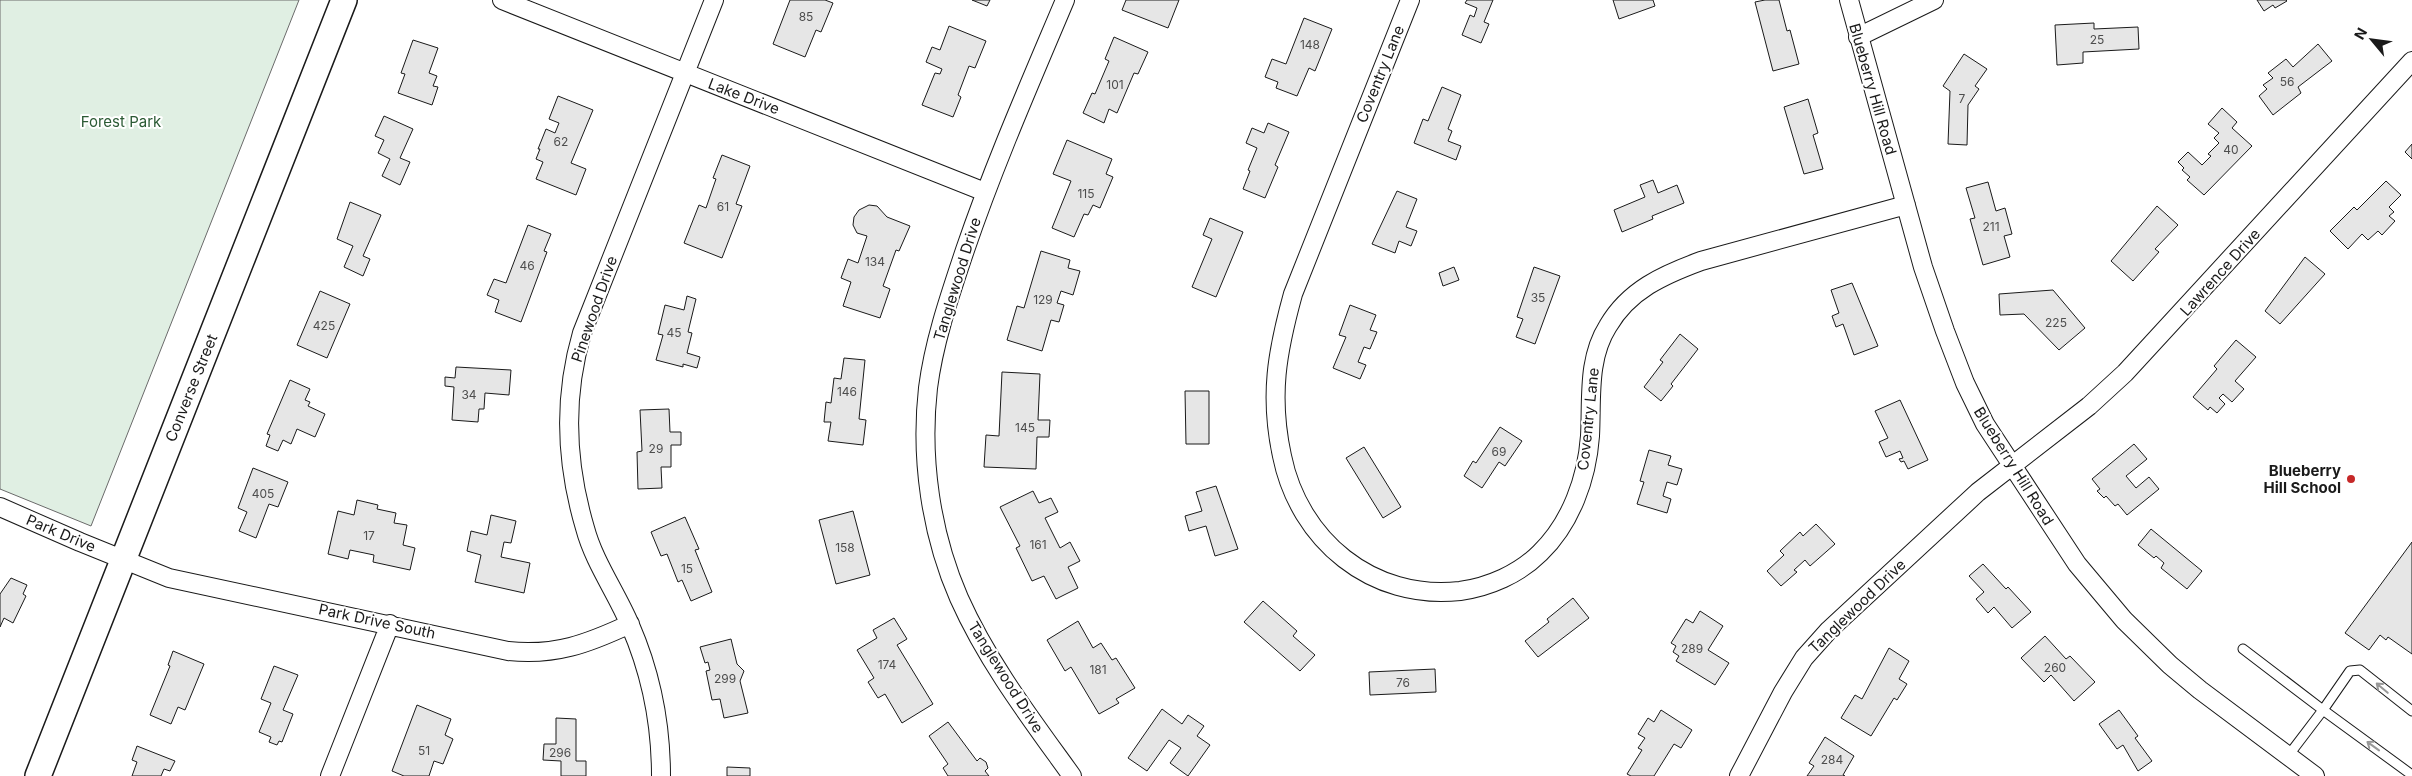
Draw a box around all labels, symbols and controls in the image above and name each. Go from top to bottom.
house number: 85 [799,9,813,24]
north arrow [2347,15,2397,65]
street label: Blueberry Hill Road [1845,21,1901,157]
street label: Coventry Lane [1352,23,1408,125]
text: N [2350,25,2370,42]
house number: 25 [2090,32,2104,47]
house number: 148 [1300,37,1320,52]
street label: Lake Drive [706,74,782,118]
house number: 56 [2280,74,2294,89]
house number: 101 [1106,77,1124,92]
house number: 7 [1959,91,1966,106]
park label: Forest Park [81,112,162,131]
house number: 62 [554,134,568,149]
house number: 40 [2223,142,2239,157]
house number: 115 [1077,186,1095,201]
house number: 61 [717,199,729,214]
street label: Tanglewood Drive [929,215,985,343]
house number: 211 [1982,219,2000,234]
street label: Lawrence Drive [2176,224,2264,320]
street label: Pinewood Drive [567,253,621,365]
house number: 134 [865,254,885,269]
house number: 46 [519,258,535,273]
house number: 35 [1531,290,1545,305]
house number: 129 [1033,292,1053,307]
house number: 225 [2045,315,2067,330]
house number: 425 [313,318,335,333]
house number: 45 [666,325,682,340]
street label: Converse Street [161,331,221,445]
street label: Coventry Lane [1573,367,1603,471]
house number: 146 [837,384,857,399]
house number: 34 [461,387,477,402]
street label: Blueberry Hill Road [1970,403,2058,529]
house number: 145 [1015,420,1035,435]
house number: 29 [649,441,663,456]
house number: 69 [1492,444,1506,459]
place label: Blueberry Hill School [2264,461,2341,497]
marker: Blueberry Hill School [2345,473,2357,485]
house number: 405 [252,486,274,501]
street label: Park Drive [23,510,99,556]
house number: 17 [363,528,375,543]
house number: 161 [1029,537,1047,552]
house number: 158 [835,540,855,555]
street label: Tanglewood Drive [1804,555,1910,657]
house number: 15 [681,561,693,576]
street label: Park Drive South [317,599,437,643]
street label: Tanglewood Drive [964,618,1048,736]
house number: 289 [1681,641,1703,656]
house number: 174 [878,657,897,672]
house number: 260 [2044,660,2066,675]
house number: 181 [1089,662,1107,677]
house number: 299 [714,671,736,686]
house number: 76 [1396,675,1410,690]
one-way arrow [2376,682,2389,693]
one-way arrow [2367,741,2380,752]
house number: 51 [418,743,430,758]
house number: 296 [549,745,571,760]
house number: 284 [1821,752,1843,767]

